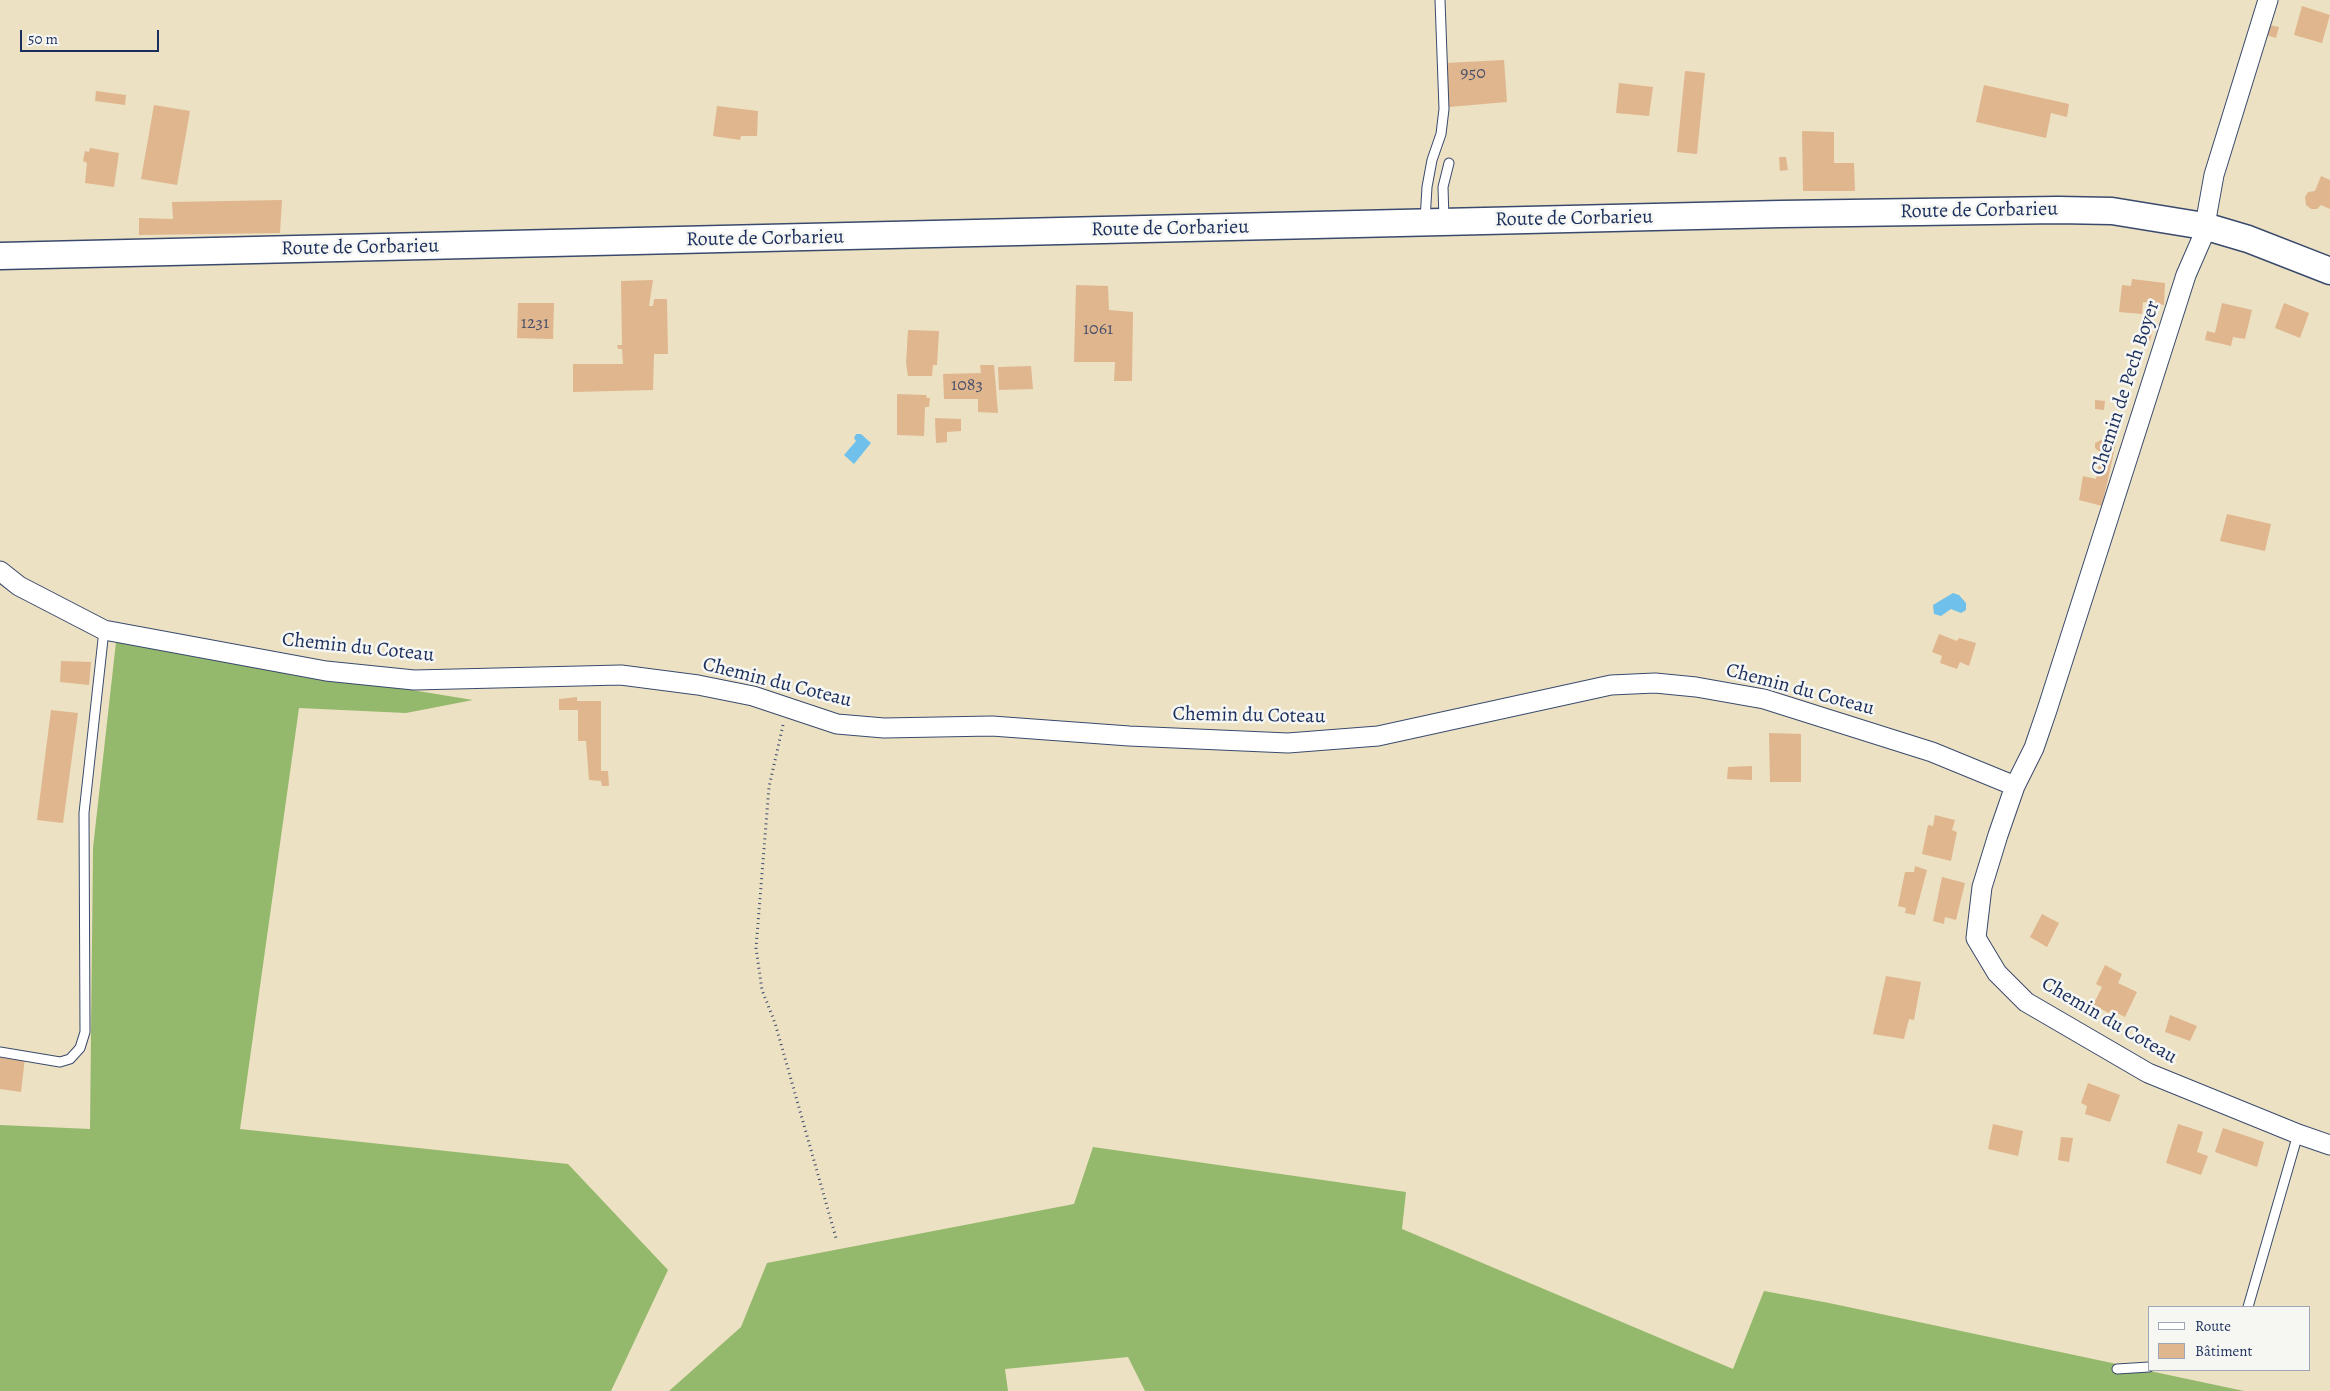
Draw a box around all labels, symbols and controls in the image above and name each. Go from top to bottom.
scale bar [22,20,161,52]
text: 50 m [28,29,58,49]
house number: 950 [1460,63,1486,85]
street label: Route de Corbarieu [1900,198,2058,224]
street label: Route de Corbarieu [1495,206,1653,232]
street label: Route de Corbarieu [1091,216,1249,242]
street label: Route de Corbarieu [686,226,844,252]
street label: Route de Corbarieu [281,235,439,261]
street label: Chemin de Pech Boyer [2086,298,2166,478]
house number: 1231 [521,313,549,335]
house number: 1061 [1083,319,1113,341]
house number: 1083 [951,375,983,397]
street label: Chemin du Coteau [281,628,435,668]
street label: Chemin du Coteau [700,653,854,713]
street label: Chemin du Coteau [1723,659,1877,721]
street label: Chemin du Coteau [1172,703,1326,729]
street label: Chemin du Coteau [2037,972,2181,1070]
legend [2148,1306,2310,1371]
text: Route [2195,1316,2231,1336]
text: Bâtiment [2195,1341,2253,1361]

